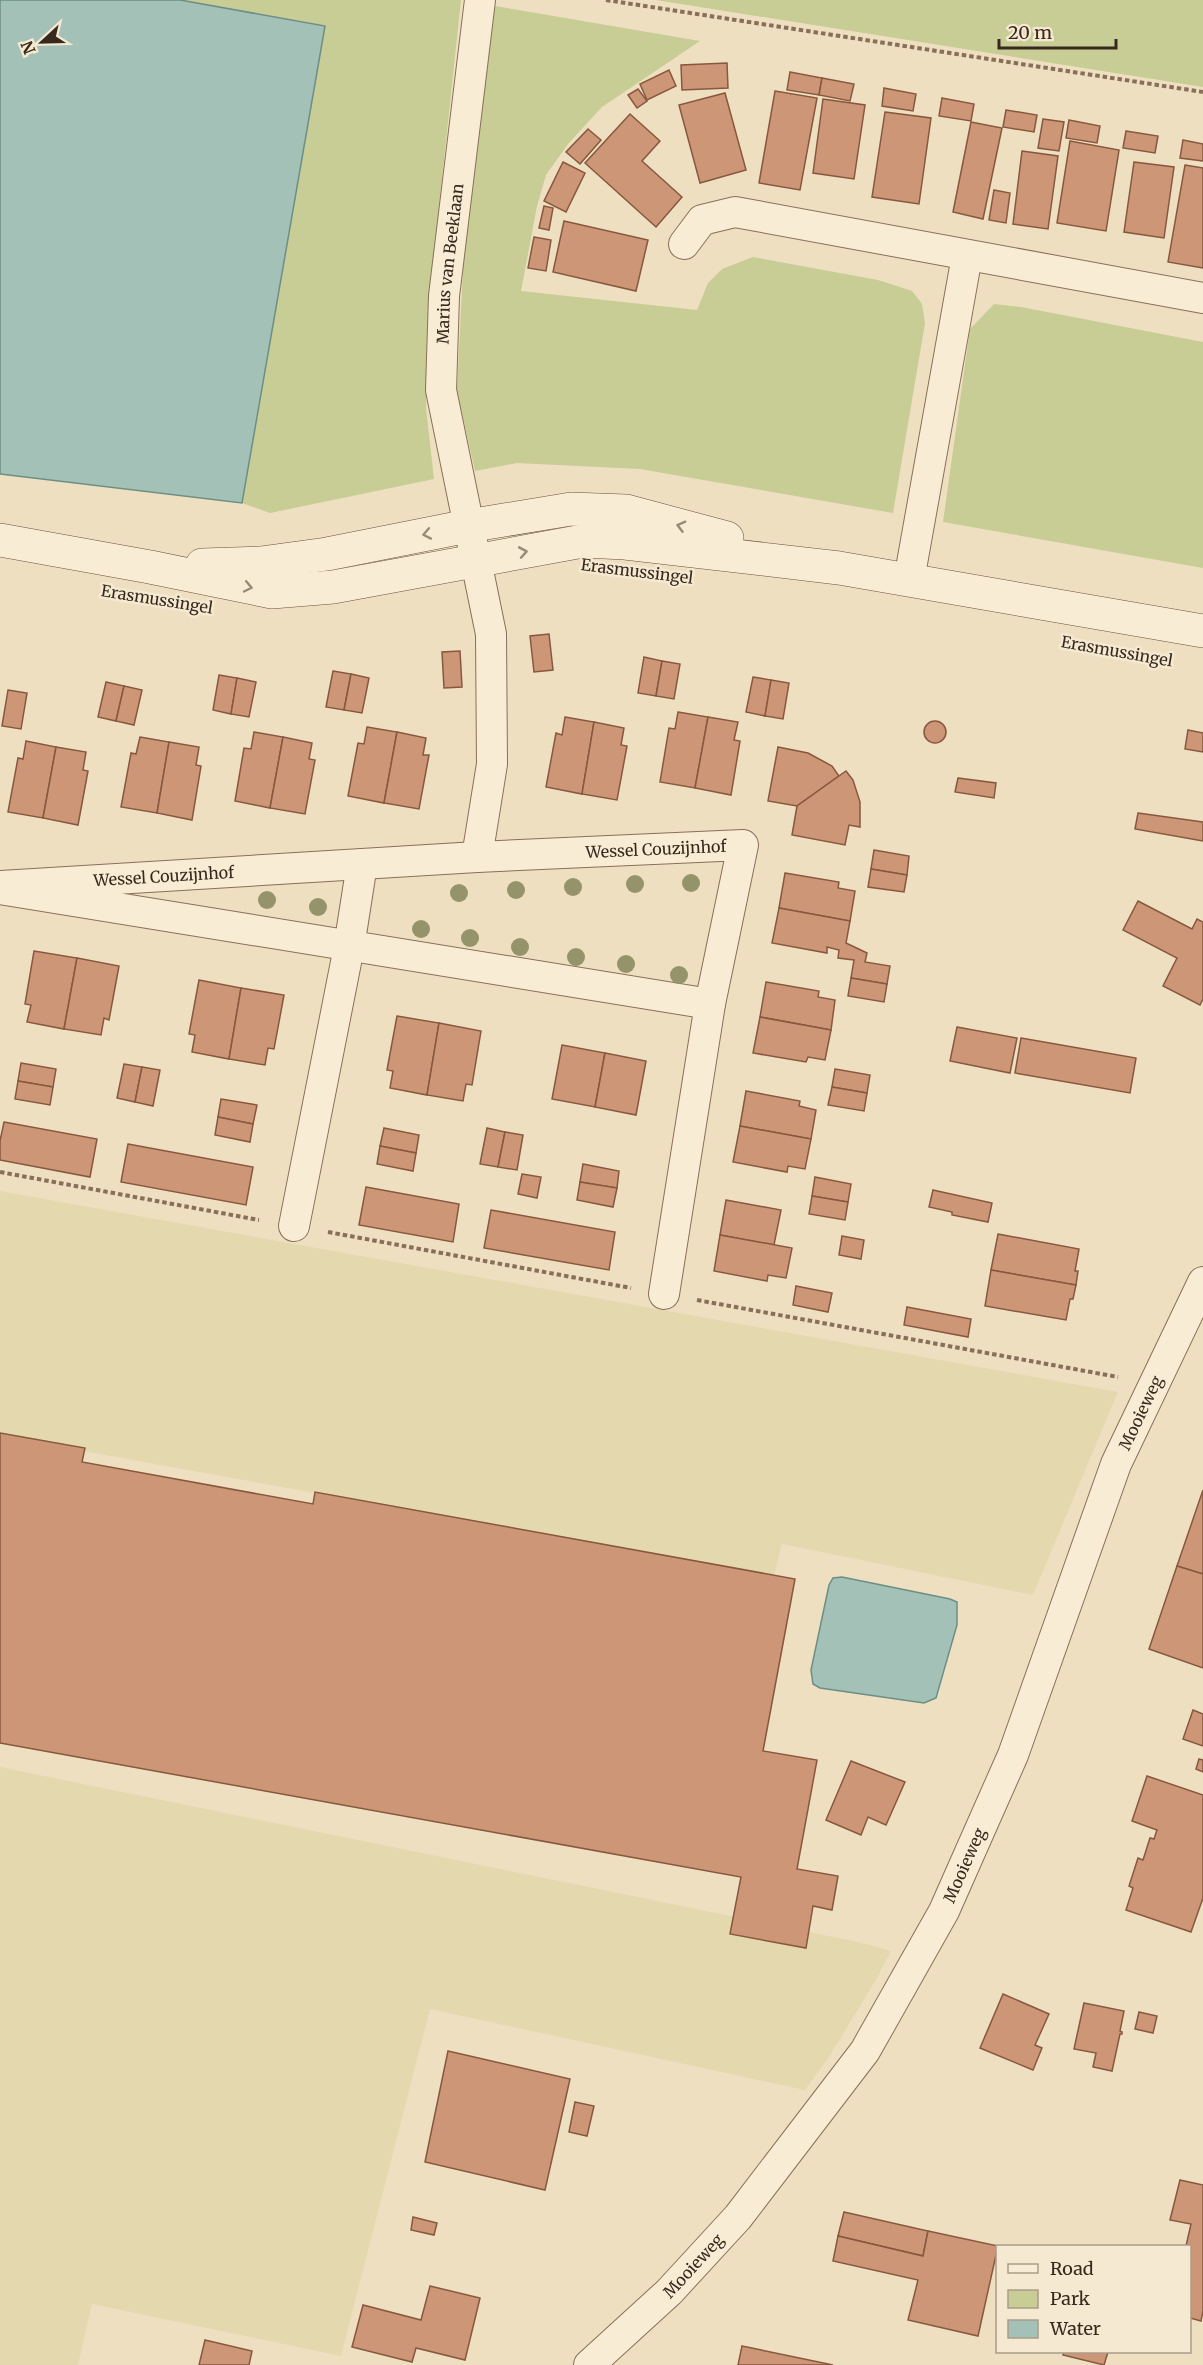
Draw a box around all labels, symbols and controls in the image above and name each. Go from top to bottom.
north arrow [12,12,72,72]
scale bar [999,12,1116,50]
text: 20 m [1008,21,1052,44]
text: N [16,38,40,57]
street label: Marius van Beeklaan [432,182,468,344]
one-way arrow [676,521,687,533]
one-way arrow [423,527,433,540]
one-way arrow [518,546,528,559]
street label: Erasmussingel [580,554,694,588]
street label: Erasmussingel [100,580,214,618]
one-way arrow [243,580,253,593]
street label: Erasmussingel [1060,631,1174,671]
street label: Wessel Couzijnhof [584,836,728,862]
street label: Wessel Couzijnhof [92,862,236,890]
street label: Mooieweg [1114,1372,1167,1453]
street label: Mooieweg [939,1824,990,1906]
street label: Mooieweg [659,2229,728,2302]
legend [996,2245,1191,2353]
text: Road [1050,2257,1094,2280]
text: Park [1050,2287,1091,2310]
text: Water [1049,2317,1101,2340]

